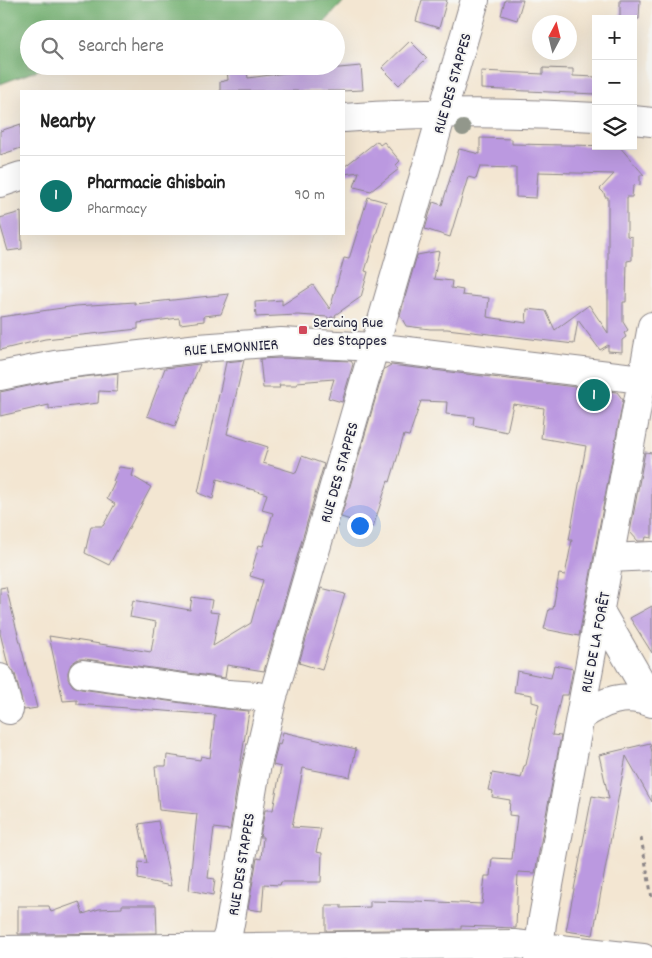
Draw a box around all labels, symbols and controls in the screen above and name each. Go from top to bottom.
north arrow [532,15,577,60]
map controls [592,15,637,150]
button: + [592,15,637,60]
search box [20,20,345,75]
street label: RUE DES STAPPES [428,31,479,137]
icon: search [38,34,66,62]
text: Search here [78,34,164,61]
button: − [592,60,637,105]
button: layers [592,105,637,150]
text: Nearby [40,108,95,138]
text: Pharmacie Ghisbain [87,171,225,198]
text: 1 [54,184,58,207]
text: 90 m [294,184,325,207]
text: Pharmacy [87,198,146,221]
place label: Seraing Rue des Stappes [313,312,387,353]
marker: Seraing Rue des Stappes [297,324,309,336]
street label: RUE LEMONNIER [183,334,279,363]
pin: 1 [578,376,610,414]
street label: RUE DES STAPPES [315,420,366,526]
your location [347,513,373,539]
street label: RUE DE LA FORÊT [575,589,618,695]
street label: RUE DES STAPPES [223,811,262,917]

